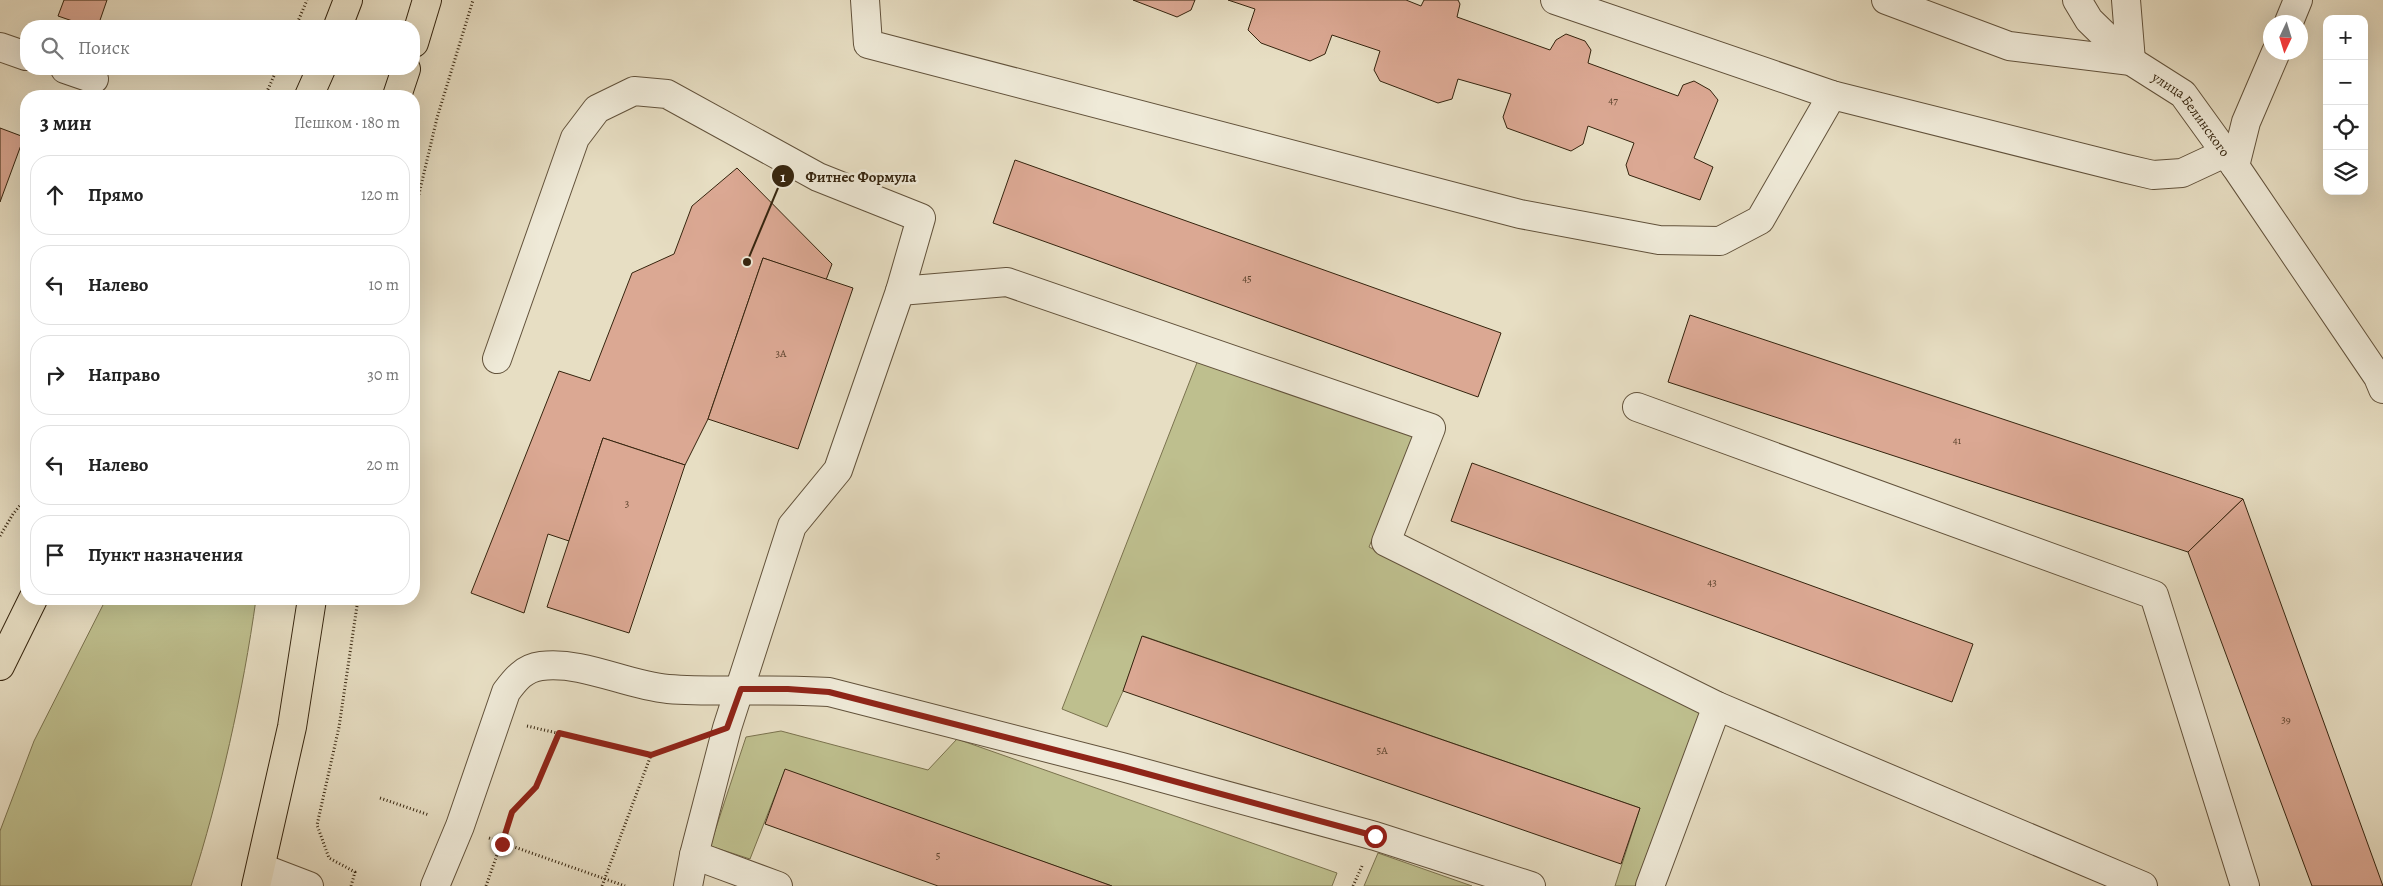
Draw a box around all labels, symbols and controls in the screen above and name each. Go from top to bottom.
north arrow [2263,15,2308,60]
map controls [2323,15,2368,195]
button: + [2323,15,2368,60]
search box [20,20,420,75]
icon: search [38,34,66,62]
text: Поиск [78,35,130,61]
button: − [2323,60,2368,105]
street label: улица Белинского [2148,67,2235,160]
house number: 47 [1608,93,1618,108]
button: locate [2323,105,2368,150]
text: 3 мин [40,109,92,137]
text: Пешком · 180 m [294,112,400,134]
button: layers [2323,150,2368,195]
callout: Фитнес Формула [771,161,927,191]
text: 1 [780,167,786,187]
text: Фитнес Формула [806,167,917,187]
icon: ahead [41,181,69,209]
text: Прямо [88,182,143,208]
text: 120 m [361,184,399,206]
icon: left [41,271,69,299]
house number: 45 [1242,271,1252,286]
text: Налево [88,272,148,298]
text: 10 m [369,274,399,296]
house number: 3А [776,346,787,361]
icon: right [41,361,69,389]
text: Направо [88,362,160,388]
text: 30 m [367,364,399,386]
house number: 41 [1953,433,1962,448]
icon: left [41,451,69,479]
text: Налево [88,452,148,478]
text: 20 m [366,454,399,476]
house number: 3 [625,496,629,511]
icon: arrive [41,541,69,569]
text: Пункт назначения [88,542,243,568]
house number: 43 [1707,575,1717,590]
house number: 39 [2281,712,2291,727]
house number: 5А [1376,743,1388,758]
route start [1364,825,1387,848]
route end [491,833,514,856]
house number: 5 [936,848,941,863]

